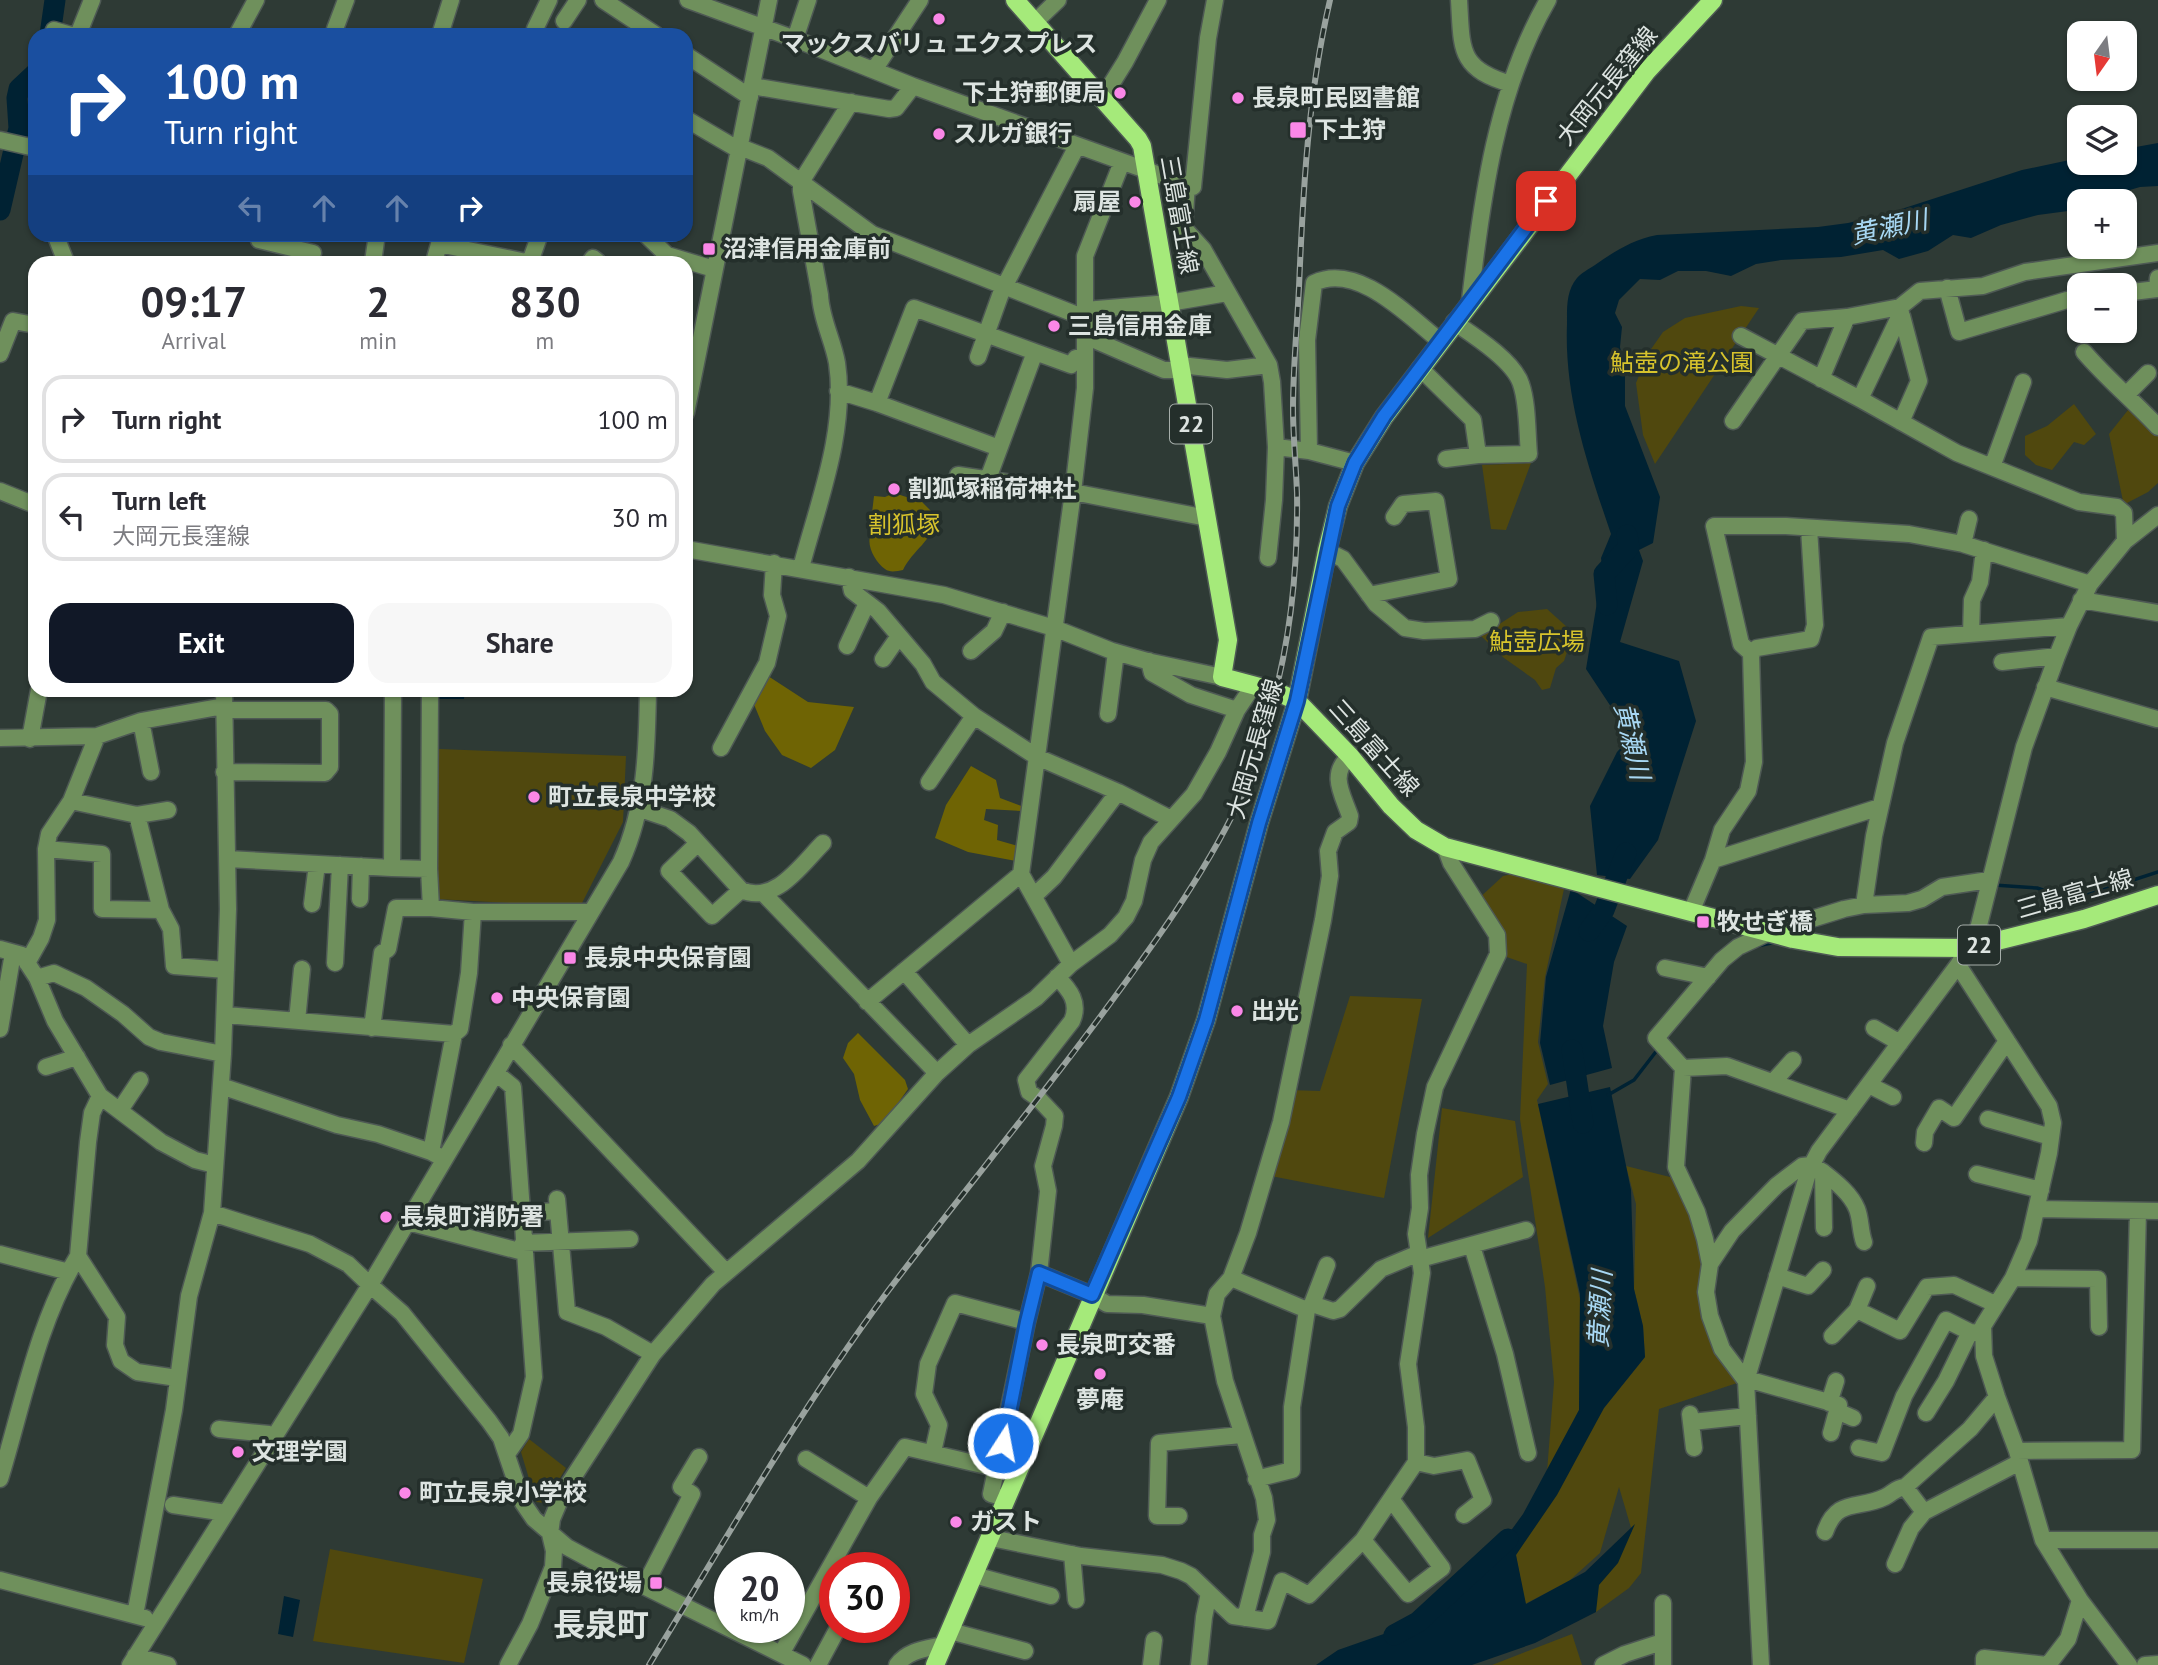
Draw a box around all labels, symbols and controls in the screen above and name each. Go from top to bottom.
marker: マックスバリュ エクスプレス [931,11,947,27]
street label: 大岡元長窪線 [1549,20,1664,151]
north arrow [2067,21,2137,91]
map controls [2067,21,2137,343]
place label: マックスバリュ エクスプレス [781,28,1097,59]
text: 100 m [164,49,299,113]
icon: right [49,56,140,147]
place label: 下土狩郵便局 [962,77,1106,108]
place label: 長泉町民図書館 [1252,82,1420,113]
marker: 下土狩郵便局 [1112,85,1128,101]
marker: 長泉町民図書館 [1230,90,1246,106]
button: layers [2067,105,2137,175]
text: Turn right [164,111,298,153]
place label: 下土狩 [1314,114,1386,145]
place label: スルガ銀行 [953,118,1072,149]
marker: 下土狩 [1288,120,1308,140]
marker: スルガ銀行 [931,126,947,142]
street label: 三島富士線 [1154,153,1205,277]
pin [1516,171,1576,231]
icon: arrive [1527,182,1565,220]
place label: 扇屋 [1073,186,1121,217]
icon: left [232,189,270,227]
icon: ahead [305,189,343,227]
icon: ahead [378,189,416,227]
icon: right [451,189,489,227]
button: + [2067,189,2137,259]
marker: 扇屋 [1127,194,1143,210]
water label: 黄瀬川 [1847,202,1933,251]
place label: 沼津信用金庫前 [723,233,891,264]
marker: 沼津信用金庫前 [701,241,717,257]
button: − [2067,273,2137,343]
text: 09:17 [140,274,247,329]
text: 2 [366,274,390,329]
text: 830 [509,274,581,329]
place label: 三島信用金庫 [1068,310,1212,341]
marker: 三島信用金庫 [1046,318,1062,334]
text: Arrival [161,326,226,355]
text: min [359,326,397,355]
text: m [536,326,554,355]
park label: 鮎壺の滝公園 [1610,347,1754,378]
icon: right [53,400,91,438]
text: Turn right [112,403,221,436]
text: 100 m [597,403,668,436]
road number: 22 [1170,404,1212,444]
place label: 割狐塚稲荷神社 [908,473,1076,504]
marker: 割狐塚稲荷神社 [886,481,902,497]
text: Turn left [112,484,206,517]
icon: left [53,498,91,536]
text: 30 m [612,501,668,534]
park label: 割狐塚 [868,509,940,540]
text: 大岡元長窪線 [112,521,250,550]
button: Exit [49,603,354,683]
button: Share [368,603,672,683]
park label: 鮎壺広場 [1489,626,1585,657]
street label: 大岡元長窪線 [1220,675,1289,822]
street label: 三島富士線 [1323,693,1426,803]
water label: 黄瀬川 [1608,699,1658,786]
place label: 町立長泉中学校 [548,781,716,812]
marker: 町立長泉中学校 [526,789,542,805]
street label: 三島富士線 [2013,862,2137,925]
place label: 牧せぎ橋 [1717,906,1813,937]
marker: 牧せぎ橋 [1695,914,1711,930]
road number: 22 [1958,926,2000,964]
place label: 長泉中央保育園 [584,942,752,973]
marker: 長泉中央保育園 [562,950,578,966]
place label: 中央保育園 [511,982,631,1013]
marker: 中央保育園 [489,990,505,1006]
place label: 出光 [1251,995,1299,1026]
marker: 出光 [1229,1003,1245,1019]
place label: 長泉町消防署 [400,1201,544,1232]
marker: 長泉町消防署 [378,1209,394,1225]
water label: 黄瀬川 [1581,1266,1618,1349]
place label: 長泉町交番 [1056,1329,1176,1360]
marker: 長泉町交番 [1034,1337,1050,1353]
marker: 夢庵 [1092,1366,1108,1382]
place label: 夢庵 [1076,1384,1124,1415]
position arrow [966,1406,1040,1480]
place label: 文理学園 [252,1436,348,1467]
marker: 文理学園 [230,1444,246,1460]
place label: 町立長泉小学校 [419,1477,587,1508]
marker: 町立長泉小学校 [397,1485,413,1501]
place label: ガスト [970,1506,1042,1537]
marker: ガスト [948,1514,964,1530]
speed limit sign: 30 [819,1552,910,1643]
text: 20 [740,1565,779,1611]
place label: 長泉役場 [546,1567,642,1598]
marker: 長泉役場 [648,1575,664,1591]
district label: 長泉町 [553,1603,649,1645]
text: km/h [740,1603,779,1626]

